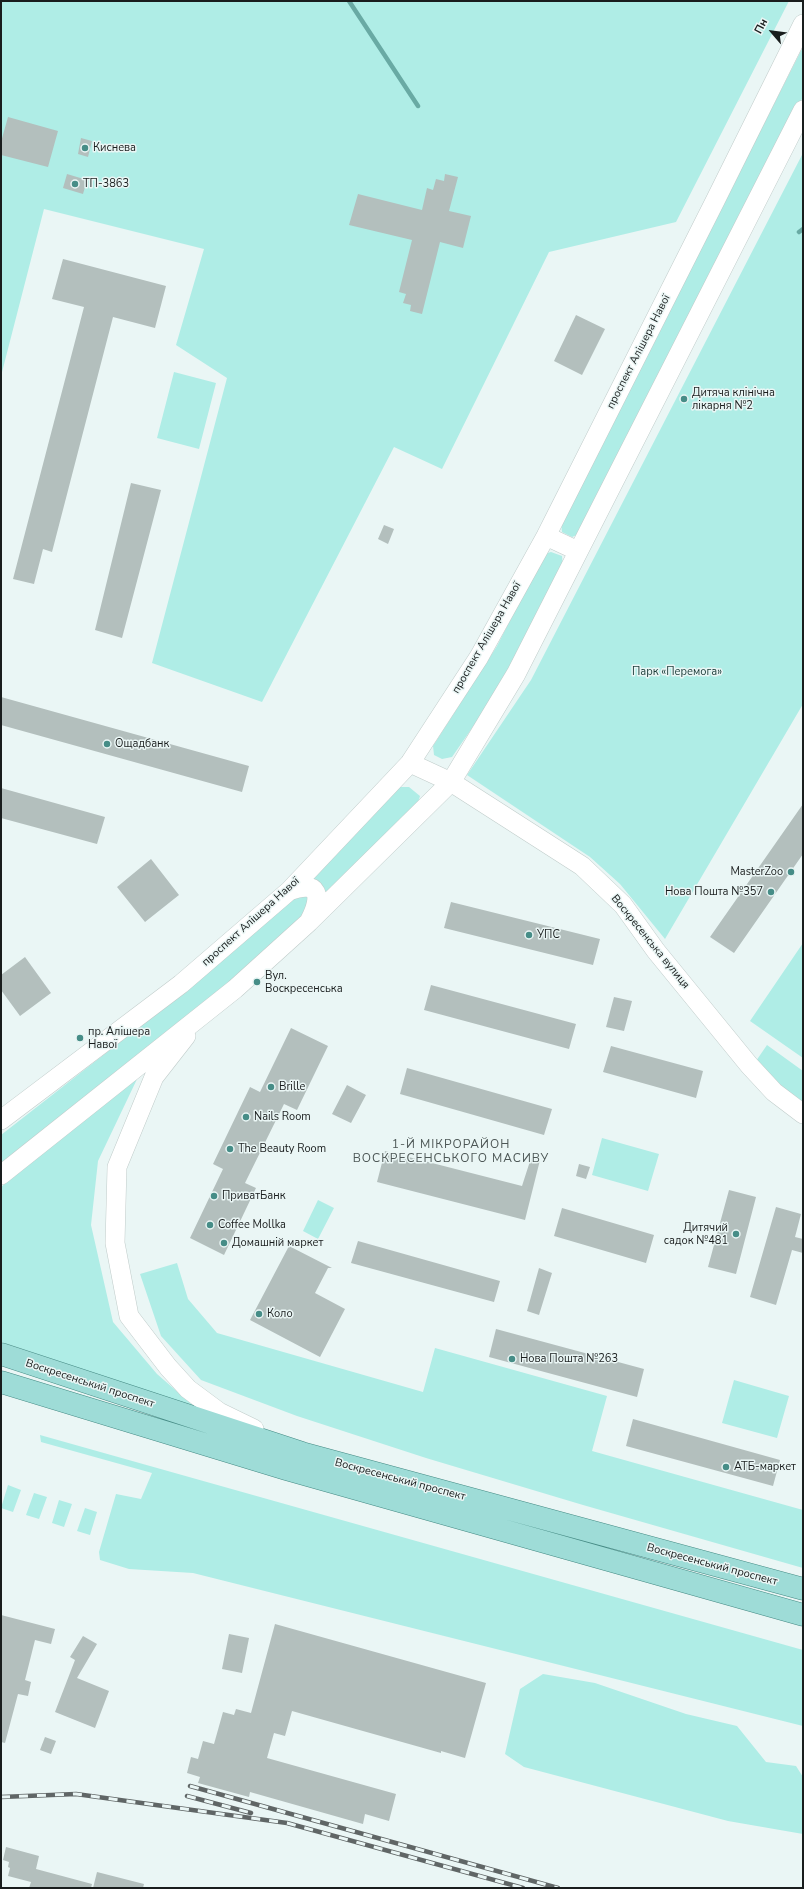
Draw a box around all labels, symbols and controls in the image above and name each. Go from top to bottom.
north arrow [752,12,792,52]
text: Пн [751,16,771,36]
place label: Киснева [93,141,136,155]
marker: Киснева [80,143,90,153]
place label: ТП-3863 [83,177,129,191]
marker: ТП-3863 [70,179,80,189]
street label: проспект Алішера Навої [604,293,674,411]
place label: Дитяча клінічна лікарня №2 [692,386,775,412]
marker: Дитяча клінічна лікарня №2 [679,394,689,404]
street label: проспект Алішера Навої [450,580,524,696]
park label: Парк «Перемога» [632,665,722,679]
place label: Ощадбанк [115,737,169,751]
marker: Ощадбанк [102,739,112,749]
place label: MasterZoo [730,865,783,879]
marker: MasterZoo [786,867,796,877]
street label: проспект Алішера Навої [200,875,302,969]
place label: Нова Пошта №357 [665,885,763,899]
marker: Нова Пошта №357 [766,887,776,897]
street label: Воскресенська вулиця [608,892,692,992]
place label: УПС [537,928,560,942]
marker: УПС [524,930,534,940]
place label: Вул. Воскресенська [265,969,343,995]
marker: Вул. Воскресенська [252,977,262,987]
place label: пр. Алішера Навої [88,1025,150,1051]
marker: пр. Алішера Навої [75,1033,85,1043]
place label: Brille [279,1080,305,1094]
marker: Brille [266,1082,276,1092]
place label: Nails Room [254,1110,311,1124]
marker: Nails Room [241,1112,251,1122]
district label: 1-Й МІКРОРАЙОН ВОСКРЕСЕНСЬКОГО МАСИВУ [353,1138,549,1166]
place label: The Beauty Room [238,1142,326,1156]
marker: The Beauty Room [225,1144,235,1154]
place label: ПриватБанк [222,1189,286,1203]
marker: ПриватБанк [209,1191,219,1201]
place label: Coffee Mollka [218,1218,286,1232]
marker: Coffee Mollka [205,1220,215,1230]
place label: Дитячий садок №481 [664,1221,728,1247]
marker: Дитячий садок №481 [731,1229,741,1239]
place label: Домашній маркет [232,1236,323,1250]
marker: Домашній маркет [219,1238,229,1248]
place label: Коло [267,1307,293,1321]
marker: Коло [254,1309,264,1319]
place label: Нова Пошта №263 [520,1352,618,1366]
marker: Нова Пошта №263 [507,1354,517,1364]
street label: Воскресенський проспект [24,1357,156,1411]
street label: Воскресенський проспект [333,1456,467,1504]
place label: АТБ-маркет [734,1460,796,1474]
marker: АТБ-маркет [721,1462,731,1472]
street label: Воскресенський проспект [645,1541,779,1589]

